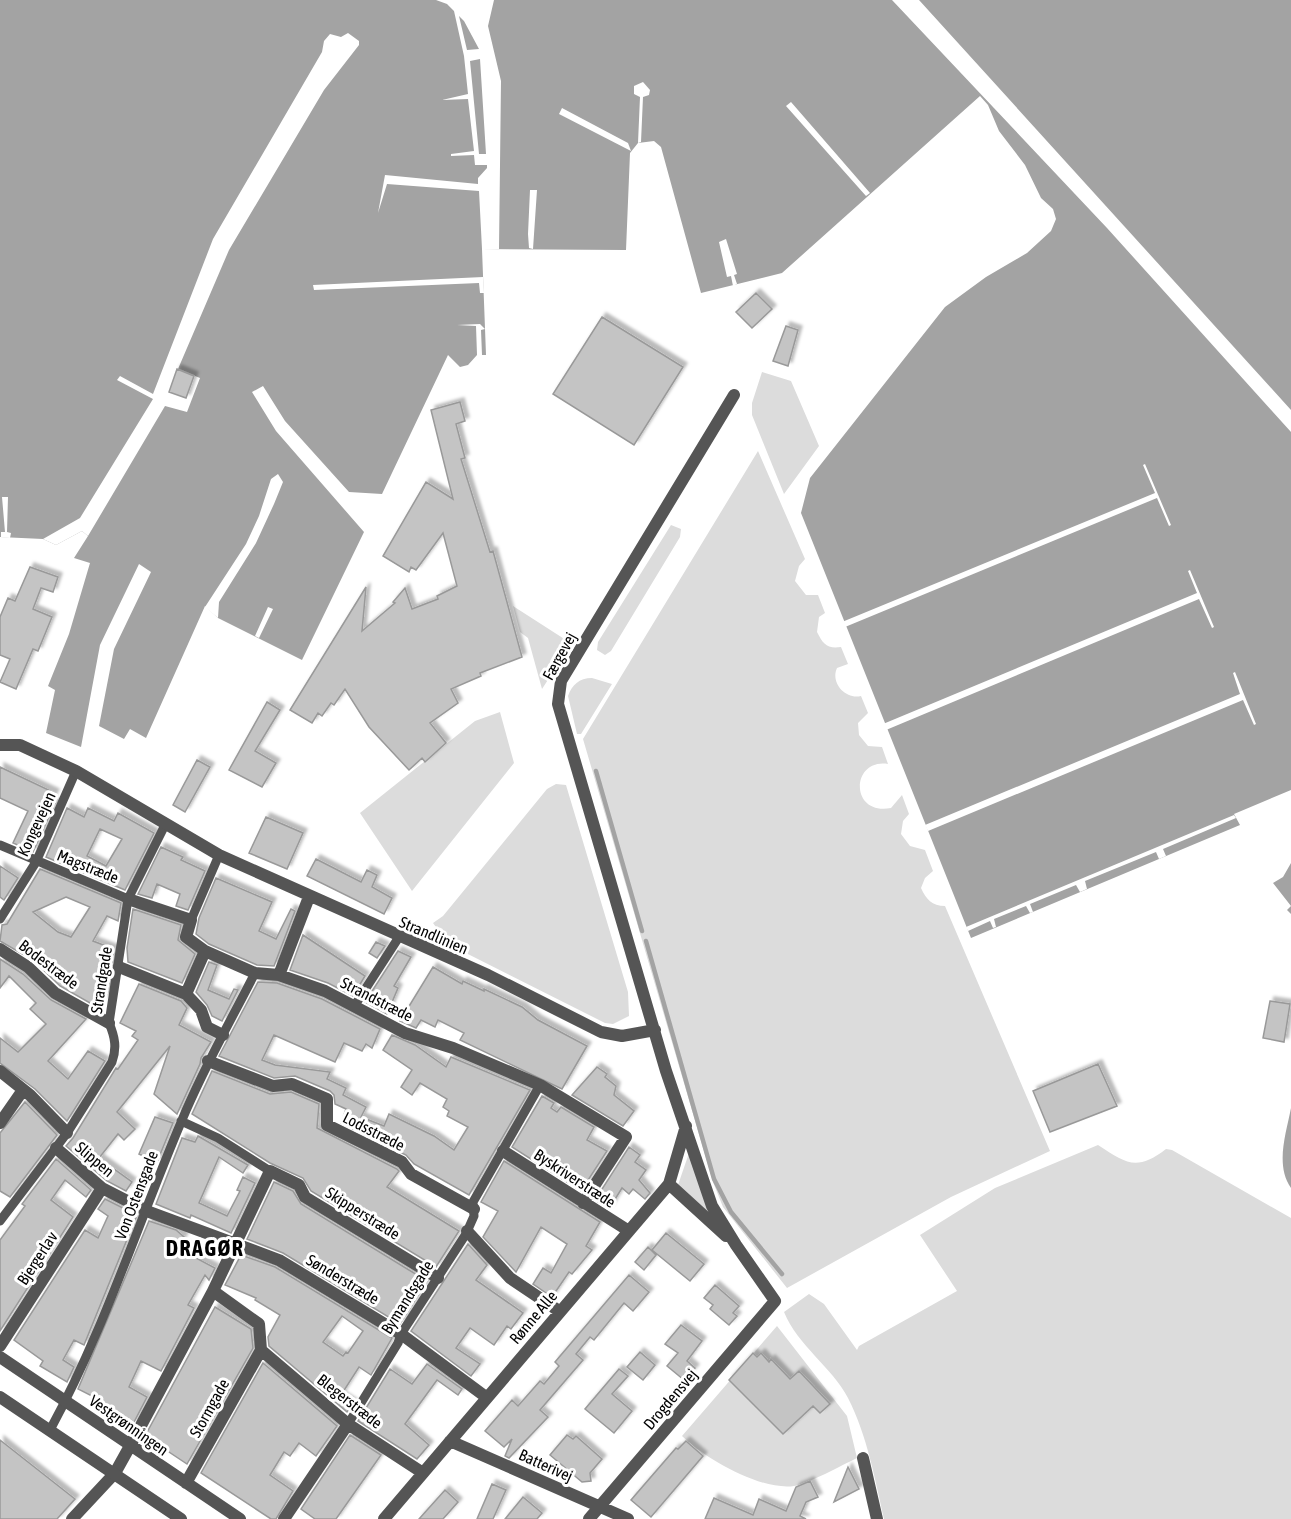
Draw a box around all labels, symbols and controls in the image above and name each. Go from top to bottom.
street label: Færgevej [539,629,580,684]
street label: Kongevejen [13,789,60,859]
street label: Magstræde [54,846,121,887]
street label: Strandlinien [397,912,471,958]
street label: Bodestræde [16,936,82,992]
street label: Strandgade [87,945,116,1015]
street label: Strandstræde [338,973,416,1025]
street label: Lodsstræde [340,1108,408,1154]
street label: Slippen [71,1138,118,1181]
street label: Byskriverstræde [530,1145,619,1212]
street label: Von Ostensgade [111,1148,162,1242]
street label: Skipperstræde [322,1183,403,1244]
street label: Bjergerlav [13,1228,62,1288]
district label: DRAGØR [166,1235,244,1261]
street label: Sønderstræde [303,1250,383,1308]
street label: Bymandsgade [377,1257,437,1337]
street label: Rønne Alle [506,1287,560,1347]
street label: Drogdensvej [640,1365,701,1434]
street label: Blegerstræde [313,1370,386,1433]
street label: Stormgade [186,1376,233,1441]
street label: Vestgrønningen [85,1391,172,1460]
street label: Batterivej [516,1445,576,1486]

